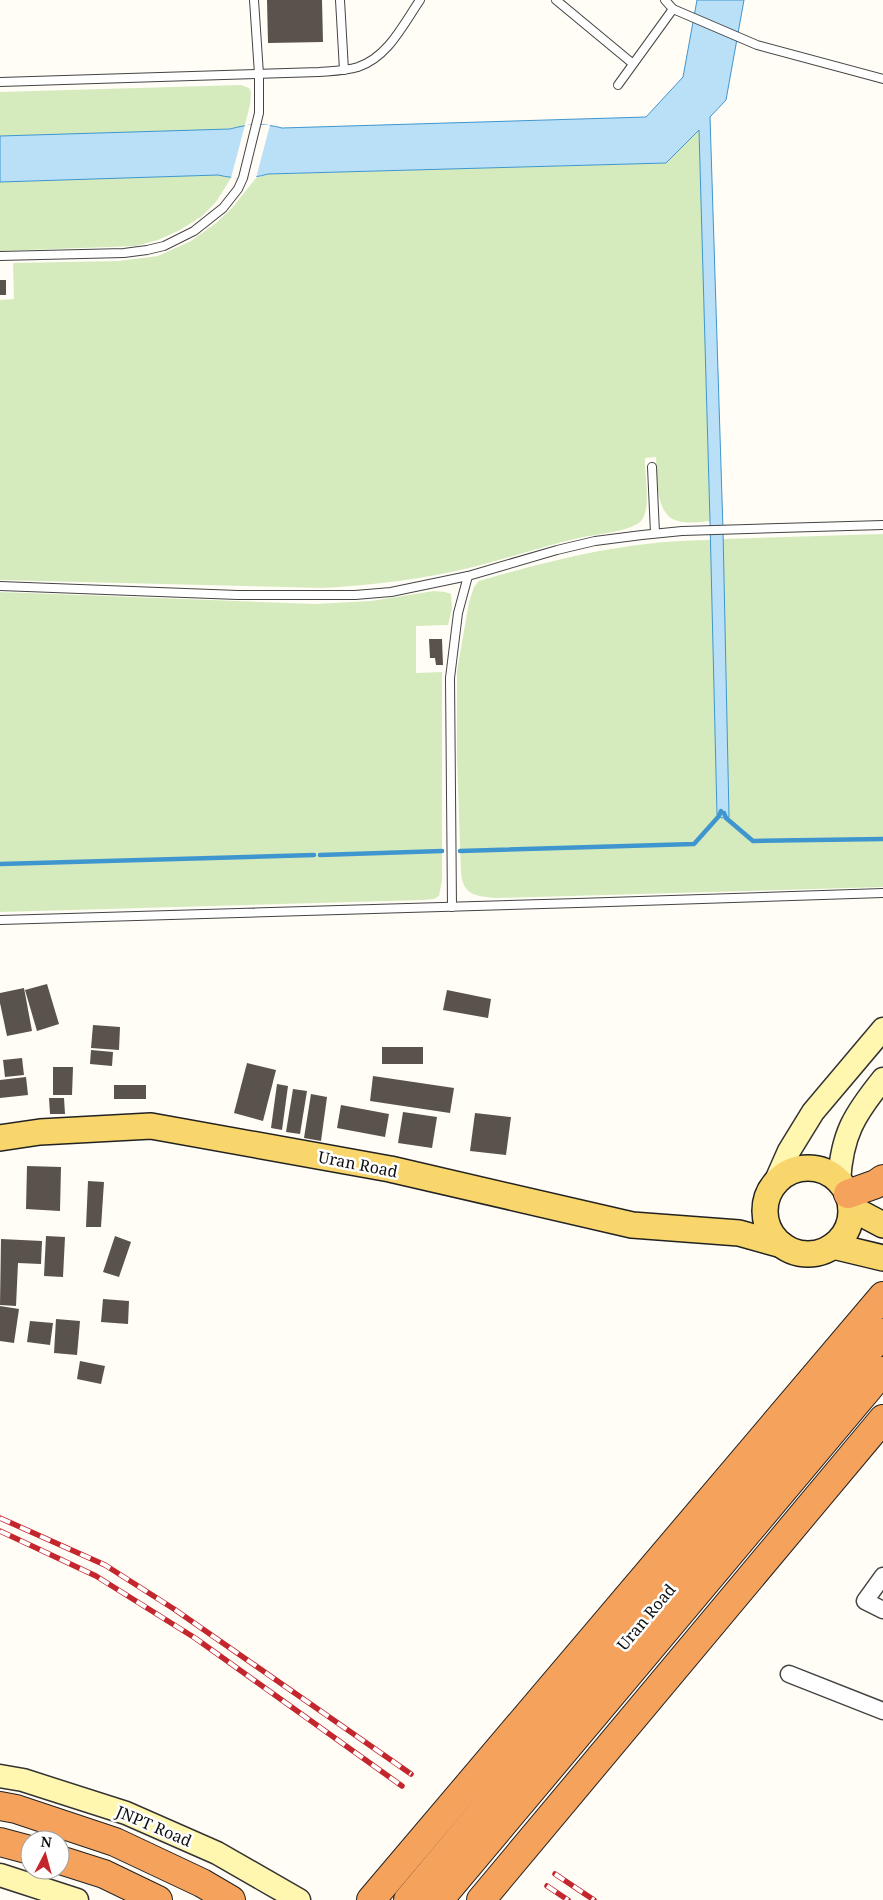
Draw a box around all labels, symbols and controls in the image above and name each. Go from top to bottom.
street label: Uran Road [316,1145,400,1183]
street label: Uran Road [612,1579,680,1655]
street label: JNPT Road [112,1800,195,1852]
north arrow [20,1830,70,1880]
text: N [40,1832,53,1852]

